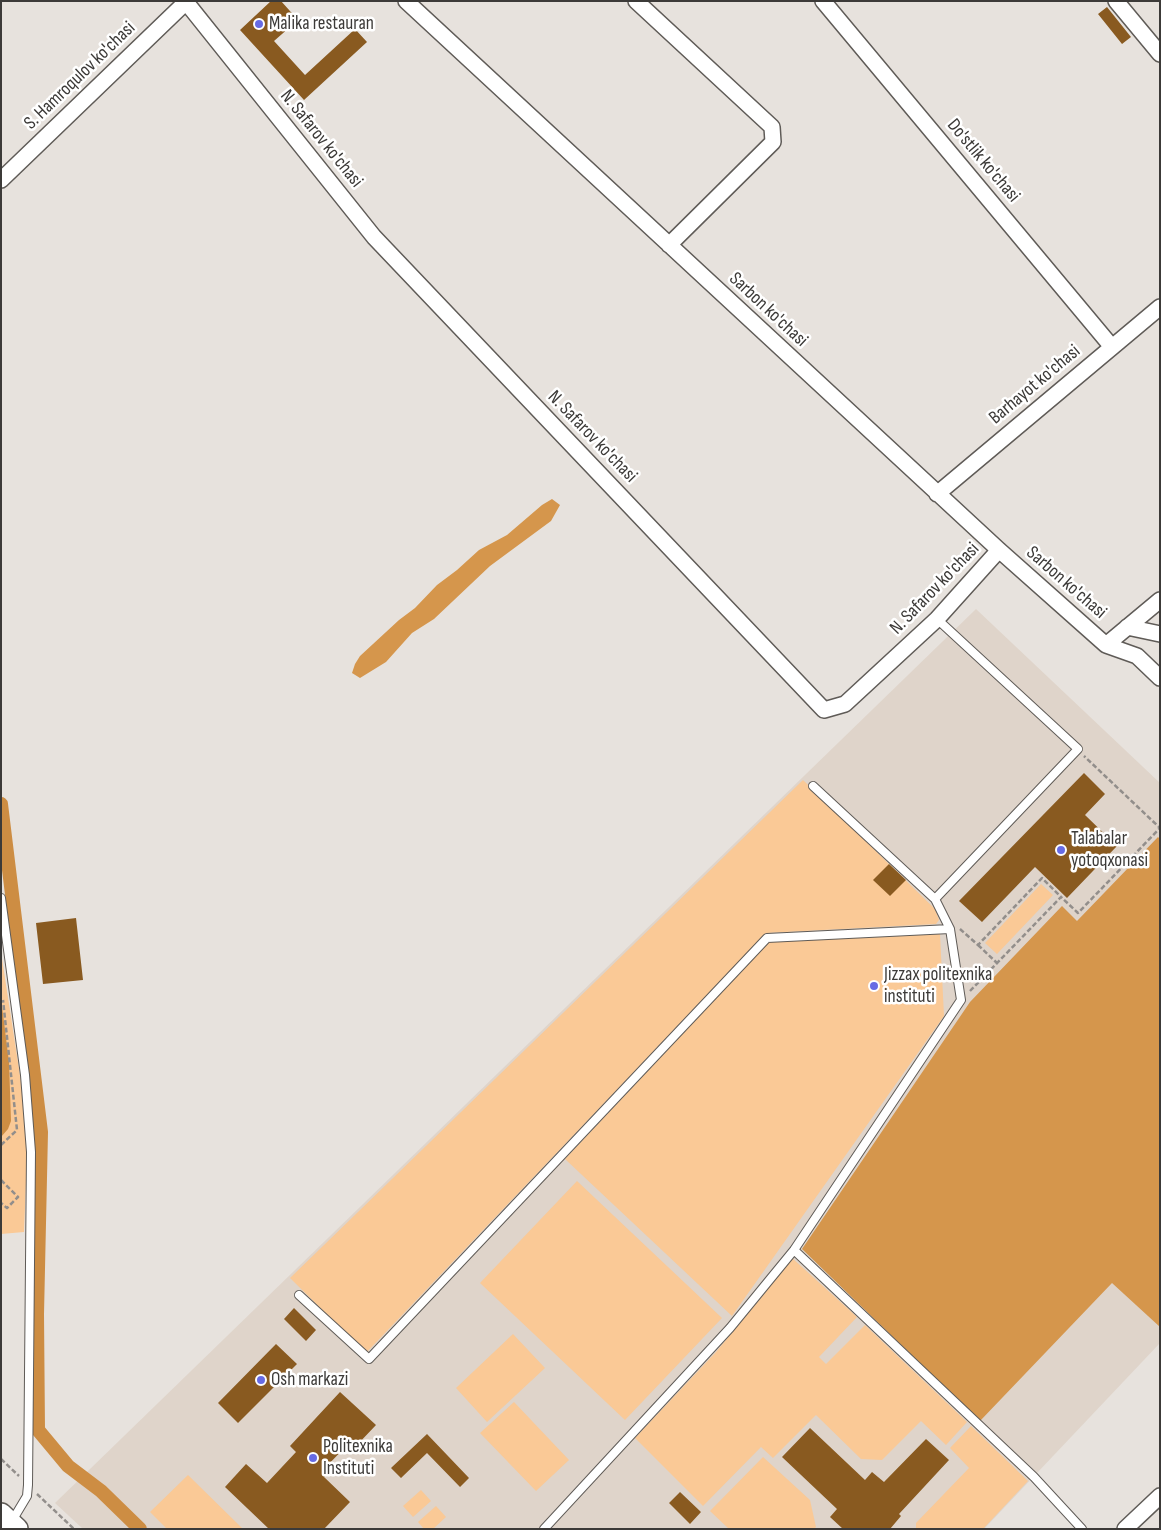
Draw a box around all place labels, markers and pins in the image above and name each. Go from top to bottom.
place label: Malika restauran [269,13,374,35]
marker: Malika restauran [253,18,265,30]
place label: Talabalar yotoqxonasi [1071,828,1148,872]
marker: Talabalar yotoqxonasi [1055,844,1067,856]
place label: Jizzax politexnika instituti [884,964,992,1008]
marker: Jizzax politexnika instituti [868,980,880,992]
place label: Osh markazi [271,1369,348,1391]
marker: Osh markazi [255,1374,267,1386]
place label: Politexnika Instituti [323,1436,393,1480]
marker: Politexnika Instituti [307,1452,319,1464]

